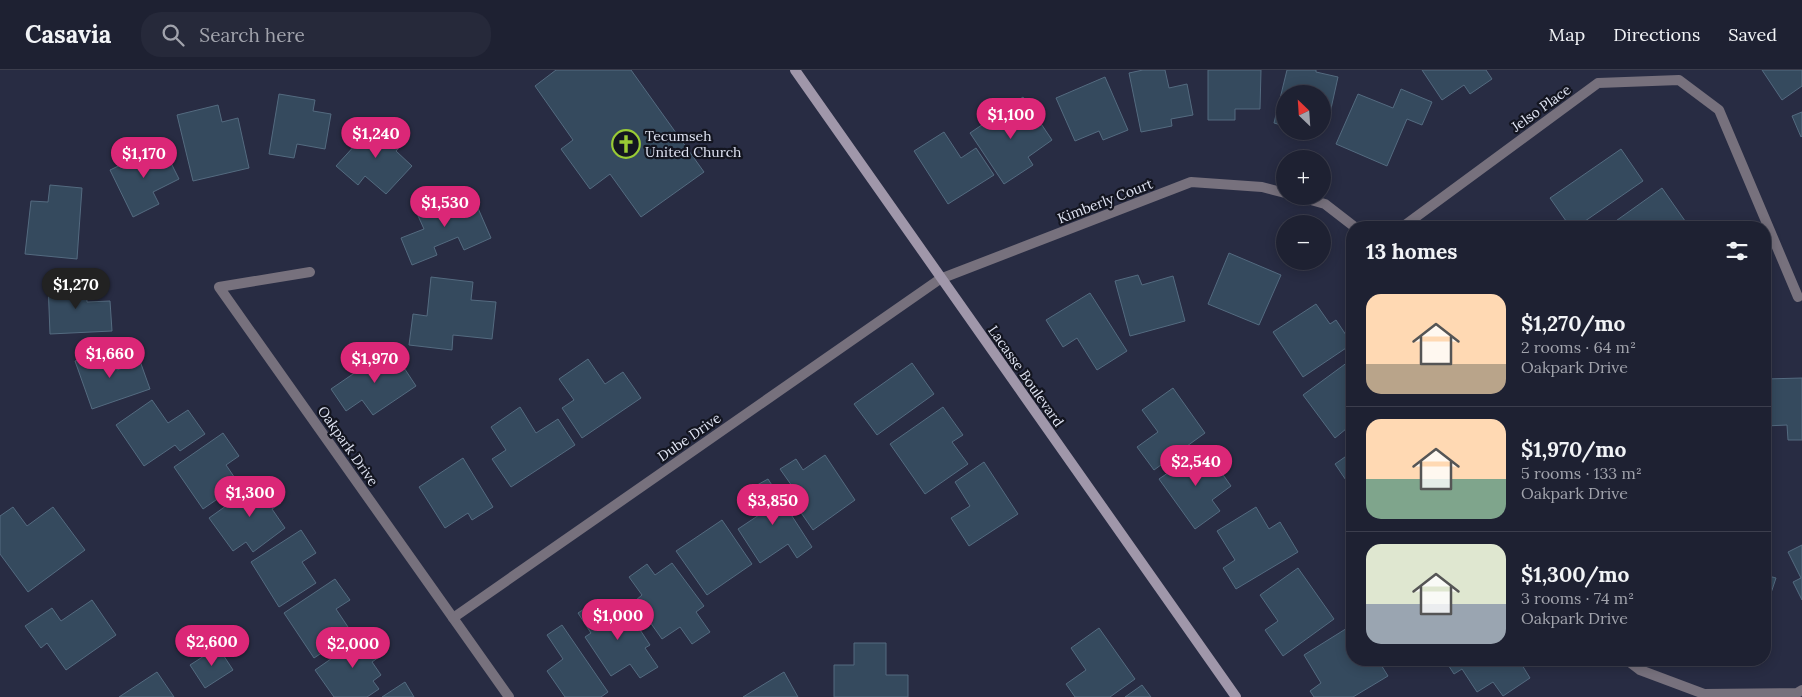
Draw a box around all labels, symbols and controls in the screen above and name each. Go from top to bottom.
search box [141,12,491,57]
text: Casavia [25,19,111,50]
icon: search [159,21,187,49]
text: Search here [199,23,305,47]
text: Map [1549,23,1585,46]
text: Directions [1613,23,1700,46]
text: Saved [1728,23,1777,46]
street label: Jelso Place [1507,80,1575,136]
north arrow [1276,85,1331,140]
map controls [1276,85,1331,270]
pin: $1,100 [970,98,1052,140]
text: $1,100 [988,104,1034,124]
pin: $1,240 [335,116,417,159]
text: $1,240 [352,123,400,143]
place label: Tecumseh United Church [645,127,742,161]
church icon: Tecumseh United Church [611,129,641,159]
pin: $1,170 [103,136,185,179]
text: $1,170 [122,143,166,163]
button: + [1276,150,1331,205]
street label: Kimberly Court [1055,174,1156,227]
pin: $1,530 [404,186,486,228]
text: $1,530 [421,192,469,212]
button: − [1276,215,1331,270]
icon: filters [1723,237,1751,265]
text: 13 homes [1366,238,1458,265]
pin: $1,270 [35,268,117,310]
text: $1,270 [53,274,99,294]
text: $1,270/mo [1521,310,1625,337]
icon: home [1406,314,1466,374]
street label: Lacasse Boulevard [984,322,1068,430]
pin: $1,660 [69,336,151,379]
text: 2 rooms · 64 m² [1521,337,1636,357]
pin: $1,970 [334,342,416,384]
text: $1,660 [86,343,134,363]
text: $1,970 [352,348,398,368]
text: Oakpark Drive [1521,357,1628,377]
street label: Oakpark Drive [314,402,382,490]
street label: Dube Drive [654,408,724,465]
text: $1,970/mo [1521,436,1626,463]
icon: home [1406,439,1466,499]
pin: $2,540 [1155,444,1237,487]
text: $2,540 [1171,451,1221,471]
text: 5 rooms · 133 m² [1521,463,1642,483]
pin: $1,300 [209,476,291,518]
text: $1,300 [225,482,275,502]
text: Oakpark Drive [1521,483,1628,503]
pin: $3,850 [732,484,814,526]
text: $3,850 [748,490,798,510]
text: $1,300/mo [1521,561,1630,588]
icon: home [1406,564,1466,624]
text: 3 rooms · 74 m² [1521,588,1634,608]
pin: $1,000 [577,598,659,641]
text: $1,000 [593,605,643,625]
text: Oakpark Drive [1521,608,1628,628]
pin: $2,600 [171,624,253,667]
pin: $2,000 [312,626,394,669]
text: $2,600 [186,631,238,651]
text: $2,000 [327,633,379,653]

